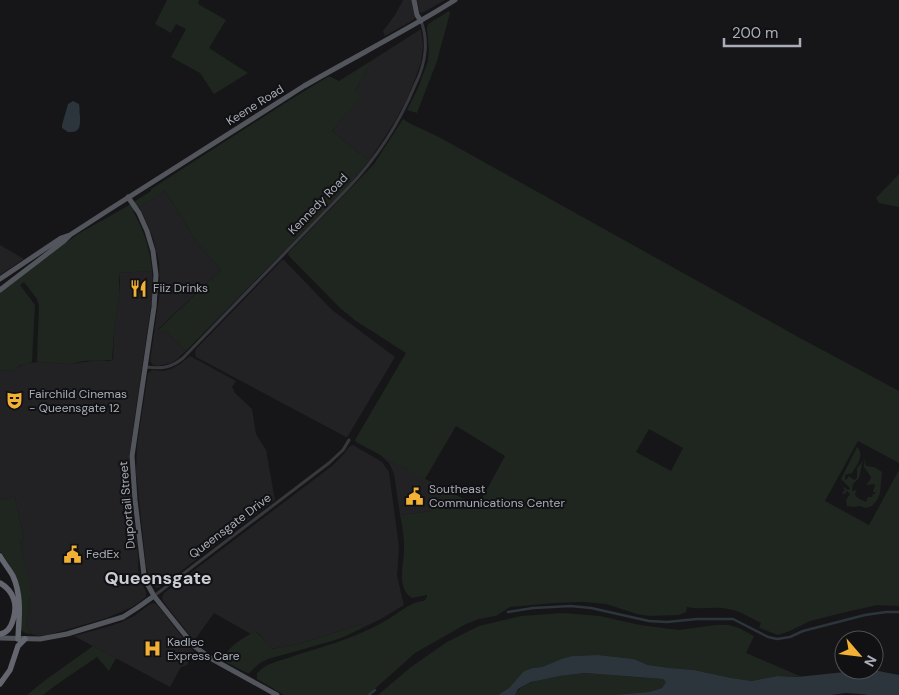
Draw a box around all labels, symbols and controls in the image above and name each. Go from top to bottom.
scale bar [724,15,800,47]
text: 200 m [732,23,778,43]
street label: Keene Road [223,81,287,129]
street label: Kennedy Road [285,170,351,238]
restaurant icon: Fiiz Drinks [129,278,149,298]
place label: Fiiz Drinks [153,280,208,296]
place label: Fairchild Cinemas - Queensgate 12 [29,386,127,416]
theatre icon: Fairchild Cinemas - Queensgate 12 [5,391,25,411]
street label: Duportail Street [115,460,139,550]
place label: Southeast Communications Center [429,481,565,511]
public building icon: Southeast Communications Center [405,486,425,506]
street label: Queensgate Drive [186,490,274,562]
public building icon: FedEx [62,544,82,564]
place label: FedEx [86,546,119,562]
district label: Queensgate [104,566,212,590]
north arrow [834,630,884,680]
place label: Kadlec Express Care [167,634,240,664]
hospital icon: Kadlec Express Care [143,639,163,659]
text: N [860,652,881,670]

